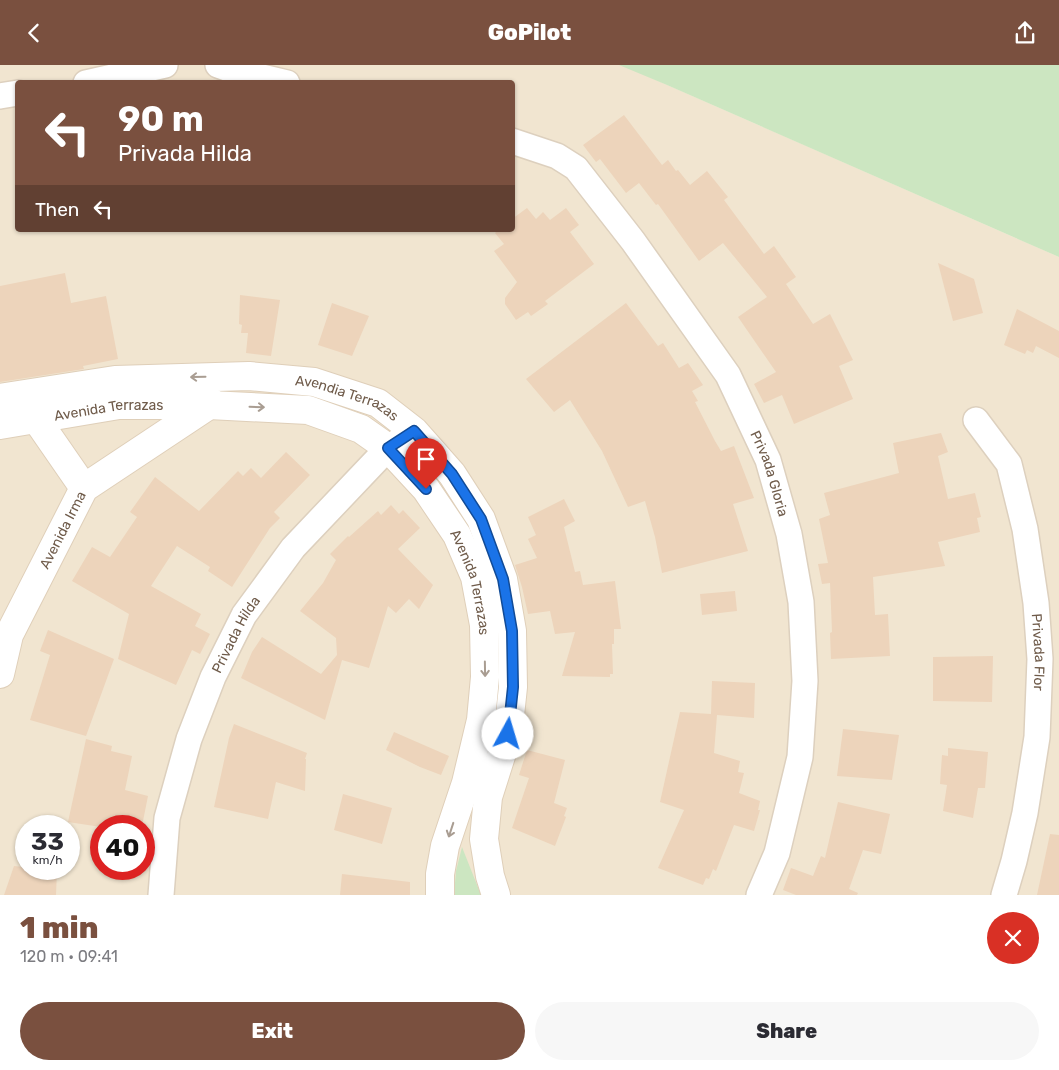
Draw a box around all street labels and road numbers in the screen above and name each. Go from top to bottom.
street label: Avendia Terrazas [294,372,402,424]
street label: Avenida Terrazas [53,397,163,424]
street label: Privada Gloria [747,428,792,518]
street label: Avenida Irma [36,488,90,572]
street label: Avenida Terrazas [447,526,493,635]
street label: Privada Hilda [208,593,264,676]
street label: Privada Flor [1028,613,1049,692]

